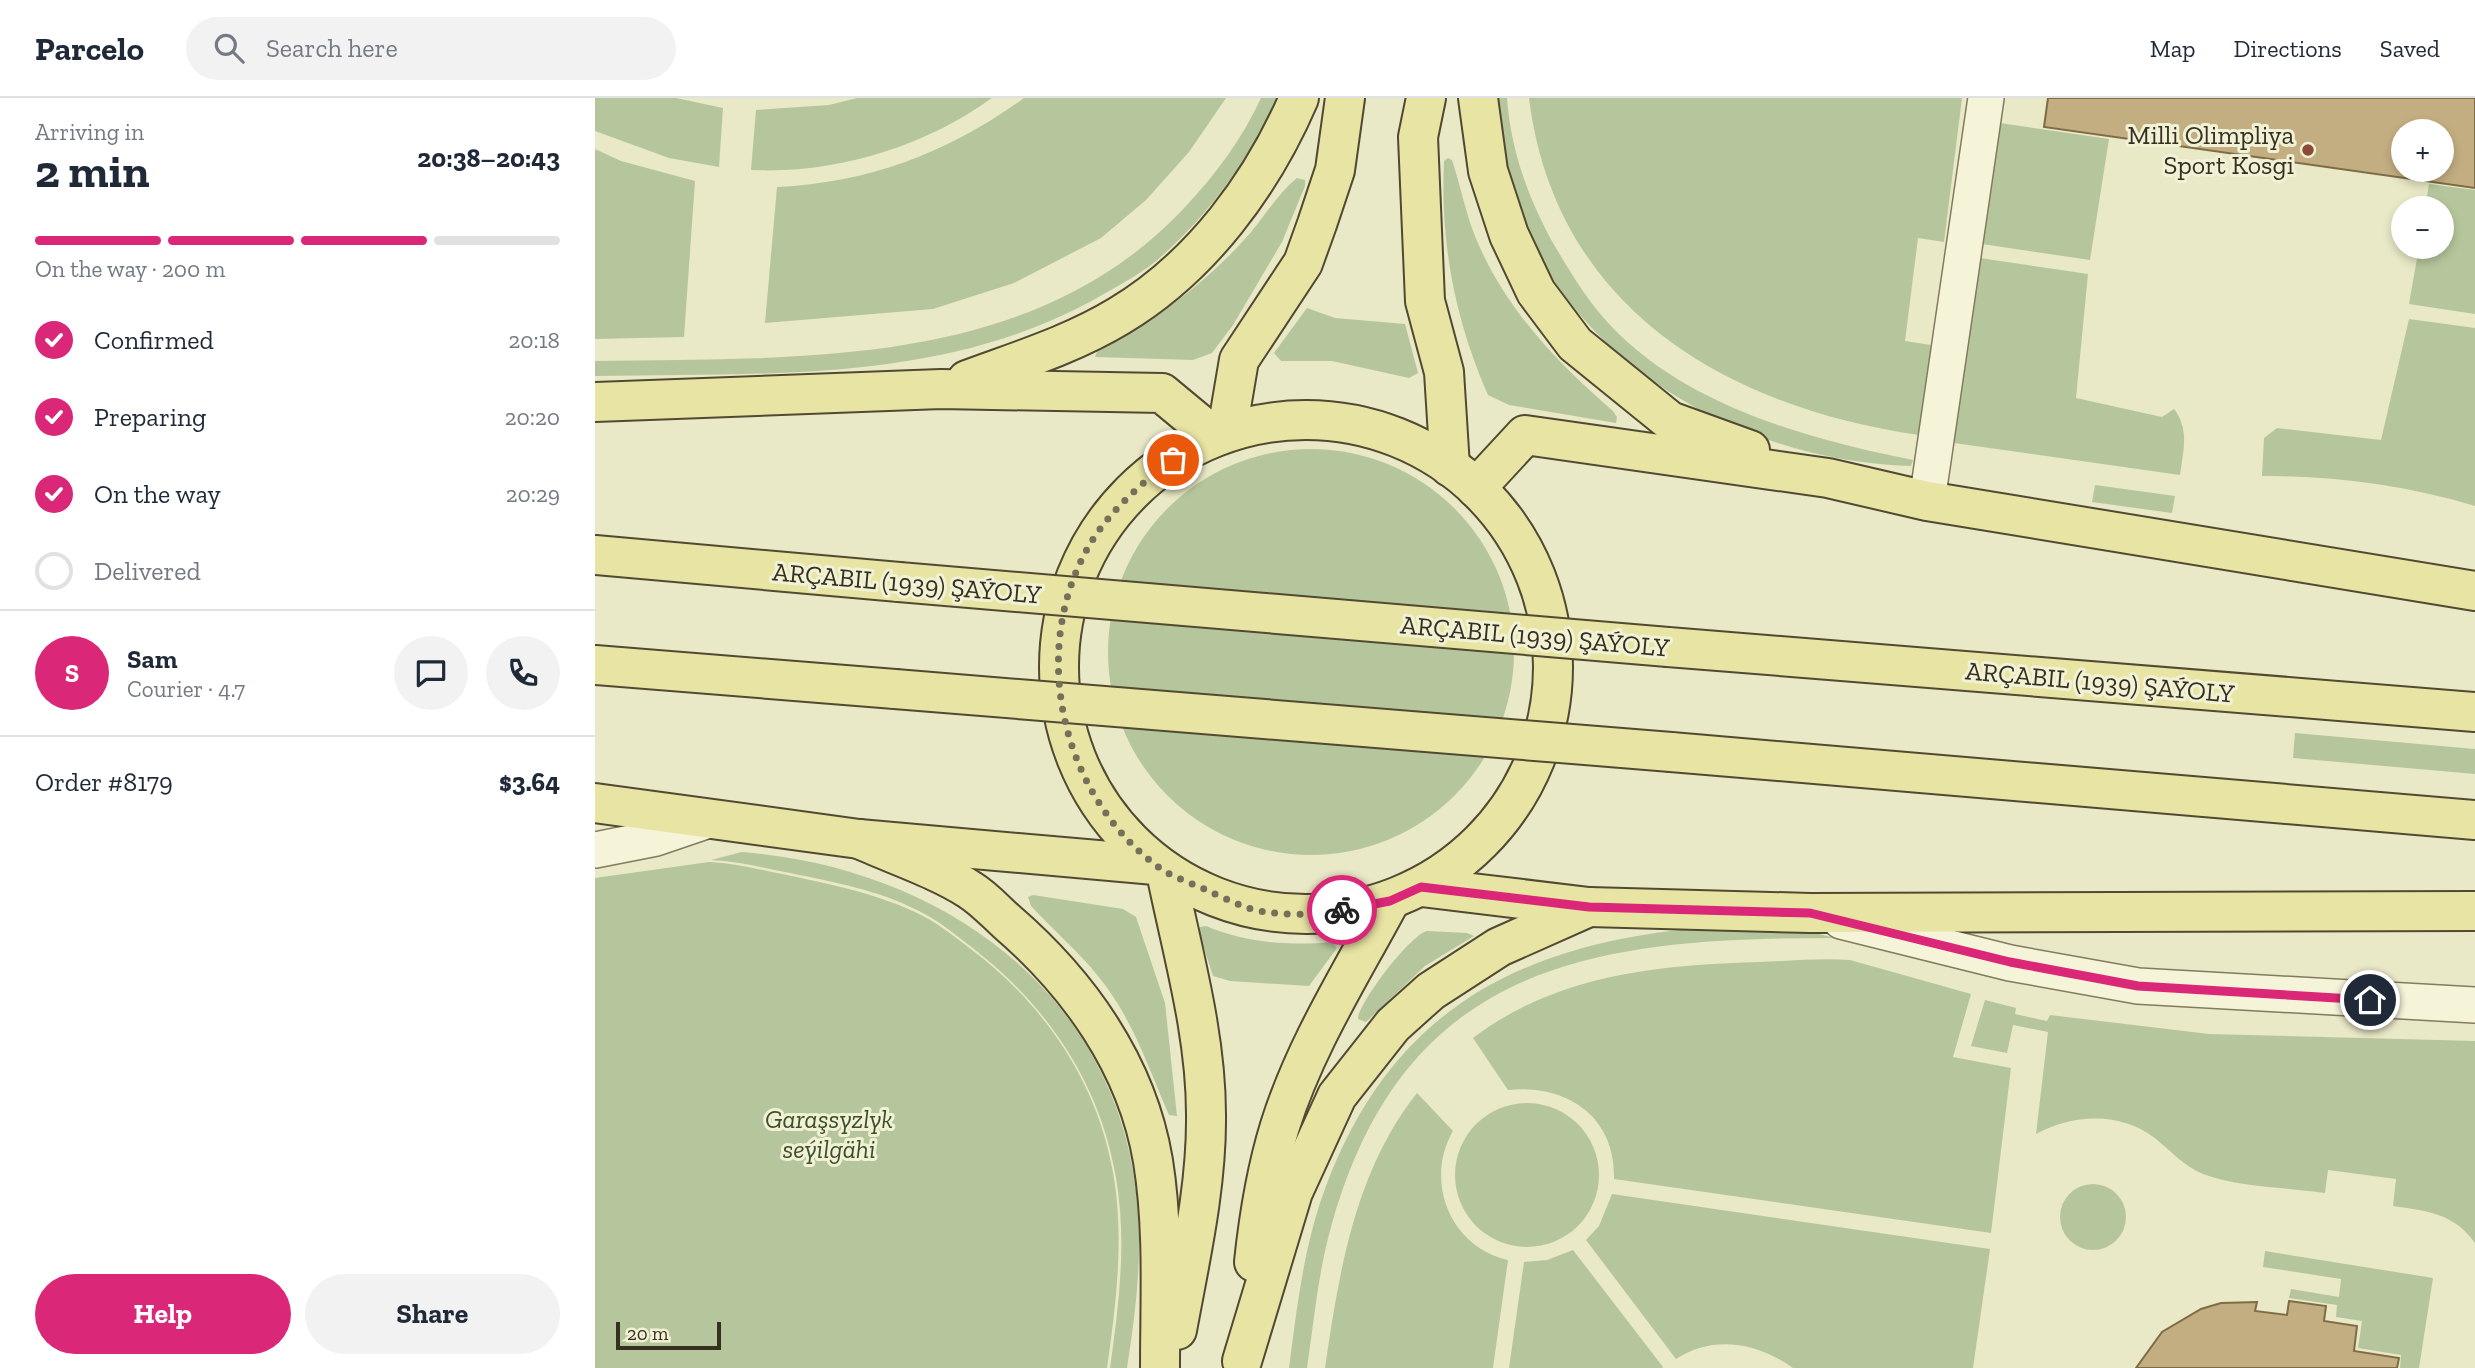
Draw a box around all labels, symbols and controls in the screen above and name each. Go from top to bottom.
search box [186,17,676,80]
text: Parcelo [35,29,144,68]
icon: search [210,29,248,67]
text: Search here [266,32,398,64]
text: Map [2150,34,2196,63]
text: Directions [2234,34,2342,63]
text: Saved [2380,34,2440,63]
text: Arriving in [35,118,144,146]
place label: Milli Olimpliya Sport Kosgi [2127,119,2294,181]
map controls [2391,119,2454,259]
button: + [2391,119,2454,182]
text: 20:38–20:43 [417,142,560,174]
marker: Milli Olimpliya Sport Kosgi [2300,142,2316,158]
text: 2 min [35,144,150,199]
button: − [2391,196,2454,259]
text: On the way · 200 m [35,255,225,283]
icon: check [35,321,73,359]
text: Confirmed [94,324,214,356]
text: 20:18 [509,326,560,354]
icon: check [35,398,73,436]
text: Preparing [94,401,206,433]
text: 20:20 [505,403,560,431]
pin [1143,430,1203,490]
icon: bag [1154,441,1192,479]
icon: check [35,475,73,513]
text: On the way [94,478,221,510]
text: 20:29 [506,480,560,508]
text: Delivered [94,555,201,587]
street label: ARÇABIL (1939) ŞAÝOLY [771,555,1043,611]
street label: ARÇABIL (1939) ŞAÝOLY [1399,608,1671,664]
button: chat [394,636,468,710]
button: phone [486,636,560,710]
text: Sam [127,643,177,675]
street label: ARÇABIL (1939) ŞAÝOLY [1964,654,2236,710]
text: S [65,657,79,689]
text: Courier · 4.7 [127,675,245,703]
text: Order #8179 [35,766,173,798]
text: $3.64 [499,766,560,798]
courier [1307,875,1377,945]
icon: bike [1323,891,1361,929]
pin [2340,970,2400,1030]
icon: home [2351,981,2389,1019]
park label: Garaşsyzlyk seýilgähi [765,1103,893,1165]
button: Help [35,1274,291,1354]
button: Share [305,1274,560,1354]
scale bar [616,1319,721,1351]
text: 20 m [627,1322,668,1345]

